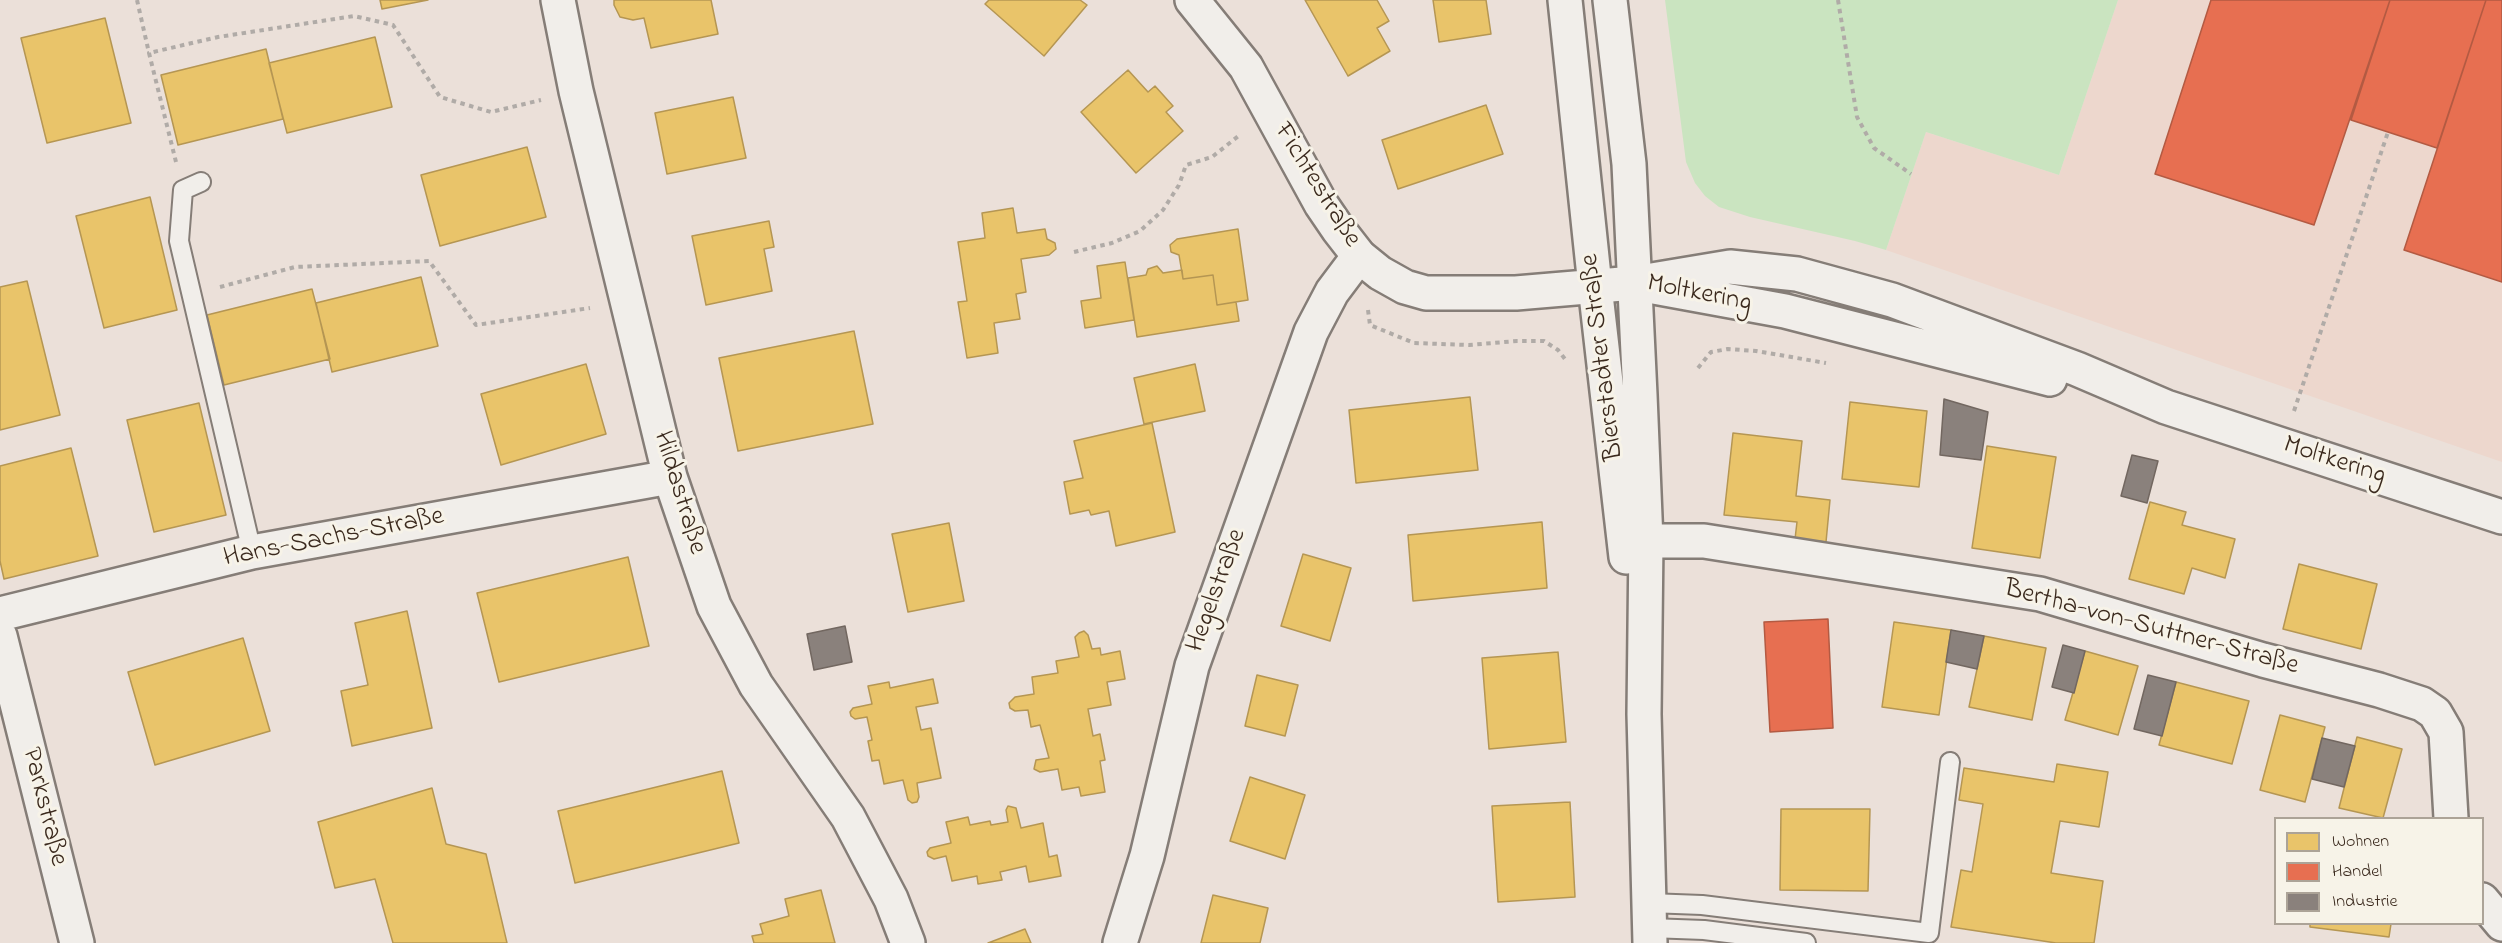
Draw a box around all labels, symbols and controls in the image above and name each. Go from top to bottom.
street label: Fichtestraße [1265,118,1367,254]
street label: Bierstadter Straße [1575,252,1633,462]
street label: Moltkering [1644,269,1754,321]
street label: Hildastraße [644,428,712,558]
street label: Moltkering [2279,430,2389,494]
street label: Hans-Sachs-Straße [221,502,447,576]
street label: Hegelstraße [1181,525,1255,657]
street label: Bertha-von-Suttner-Straße [2000,574,2302,684]
street label: Parkstraße [13,744,73,870]
legend [2274,817,2484,925]
text: Wohnen [2332,829,2389,855]
text: Handel [2332,859,2382,885]
text: Industrie [2332,889,2398,915]

